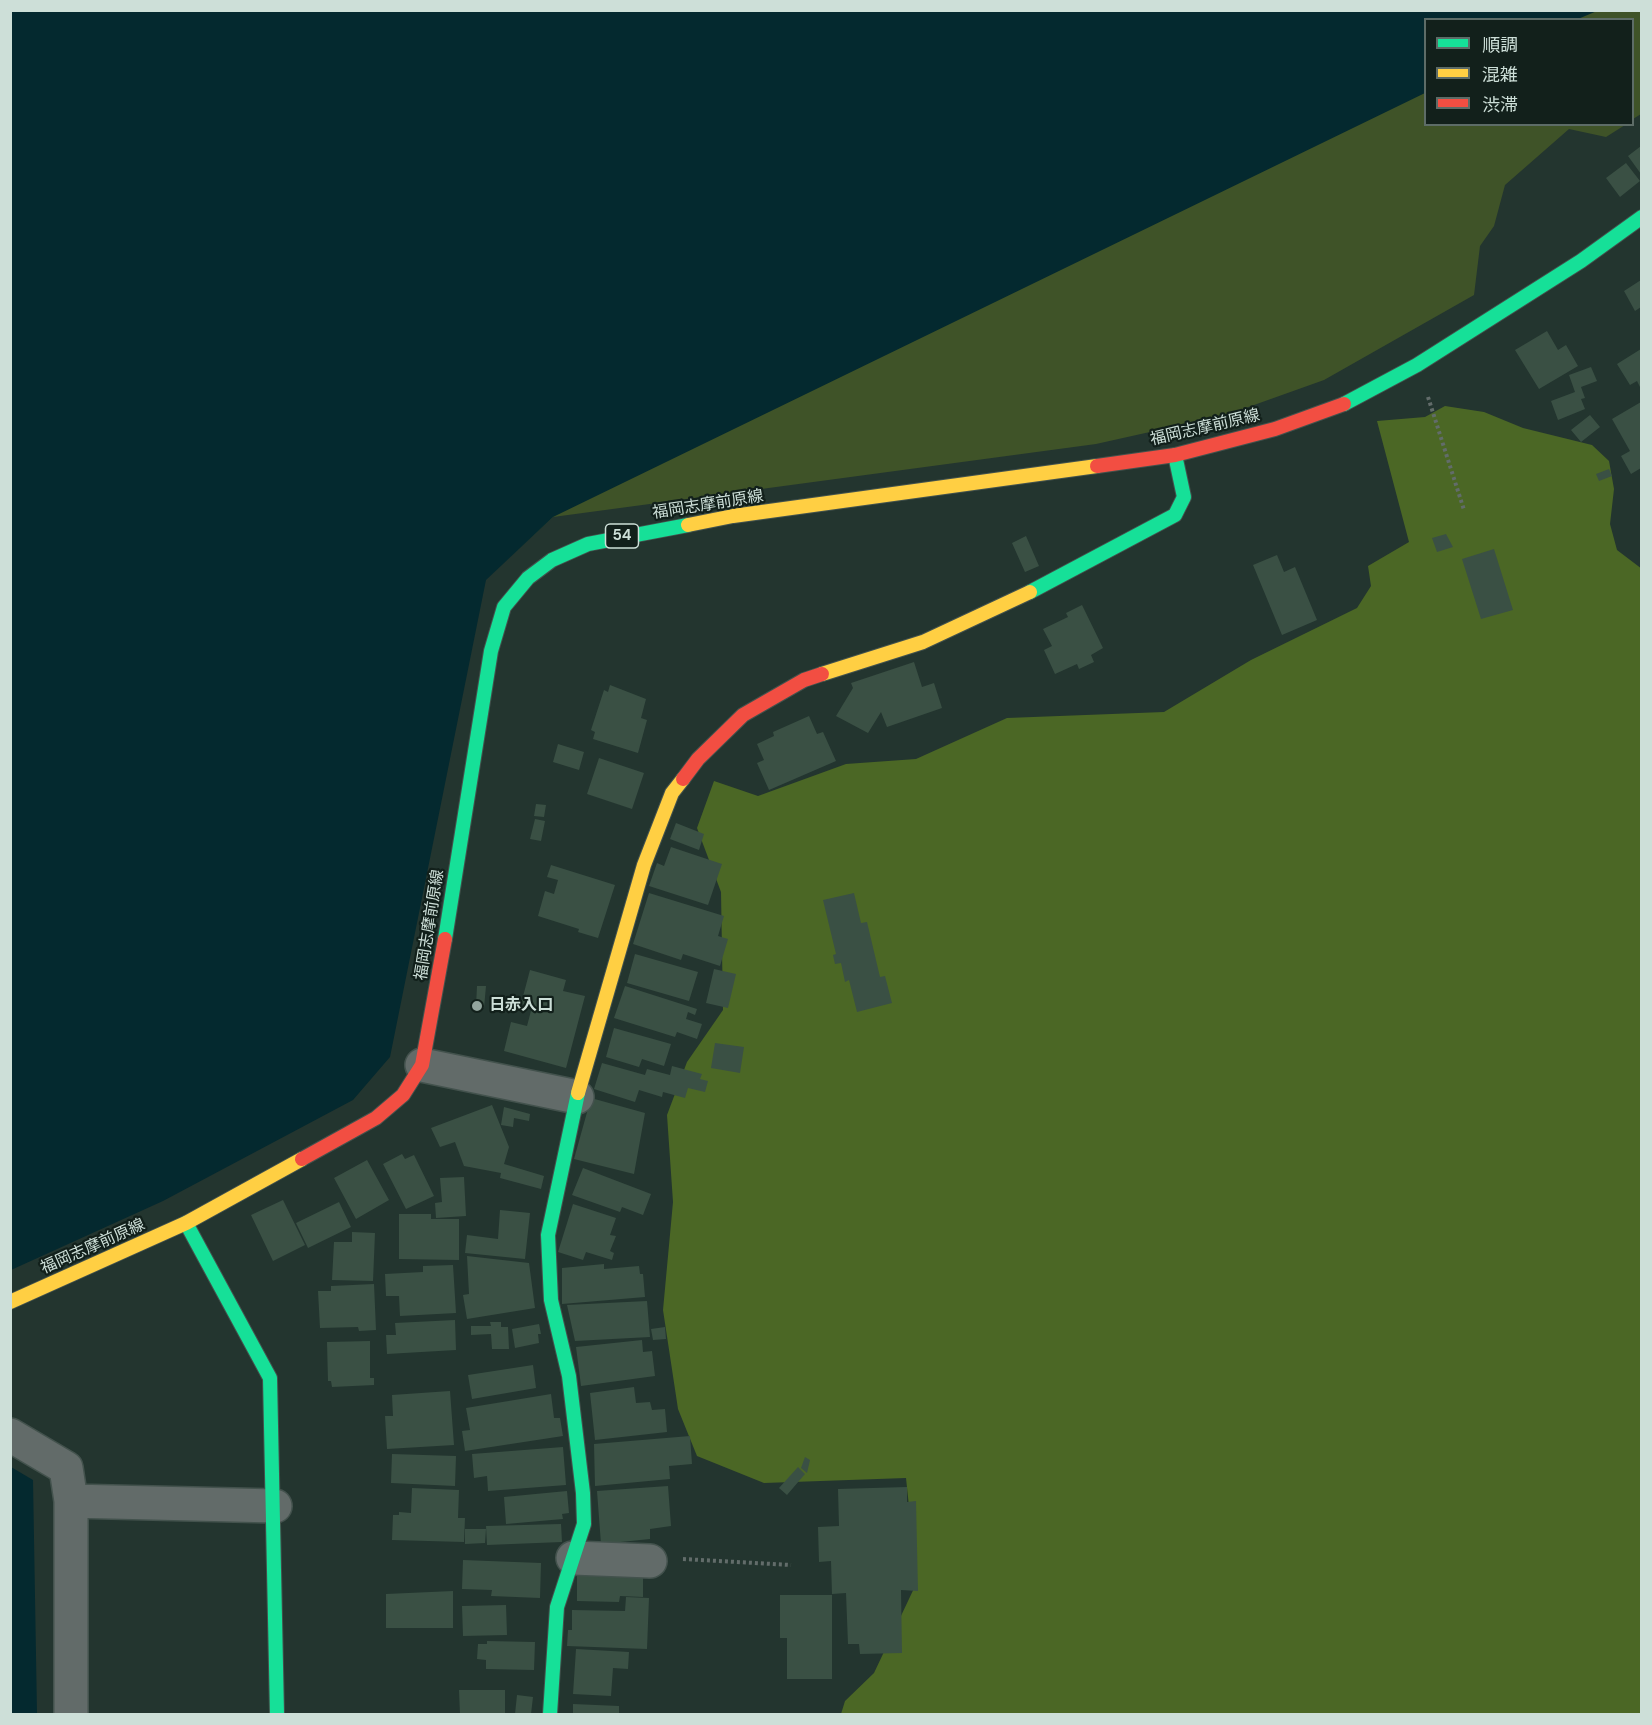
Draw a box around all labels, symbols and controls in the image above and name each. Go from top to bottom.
legend [1424,18,1634,126]
text: 順調 [1482,33,1518,57]
text: 混雑 [1482,63,1518,87]
text: 渋滞 [1482,93,1518,117]
street label: 福岡志摩前原線 [1148,406,1262,450]
street label: 福岡志摩前原線 [651,487,765,523]
road number: 54 [606,524,638,548]
street label: 福岡志摩前原線 [412,868,448,982]
place label: 日赤入口 [489,996,553,1016]
marker: 日赤入口 [470,999,484,1013]
street label: 福岡志摩前原線 [38,1215,148,1279]

